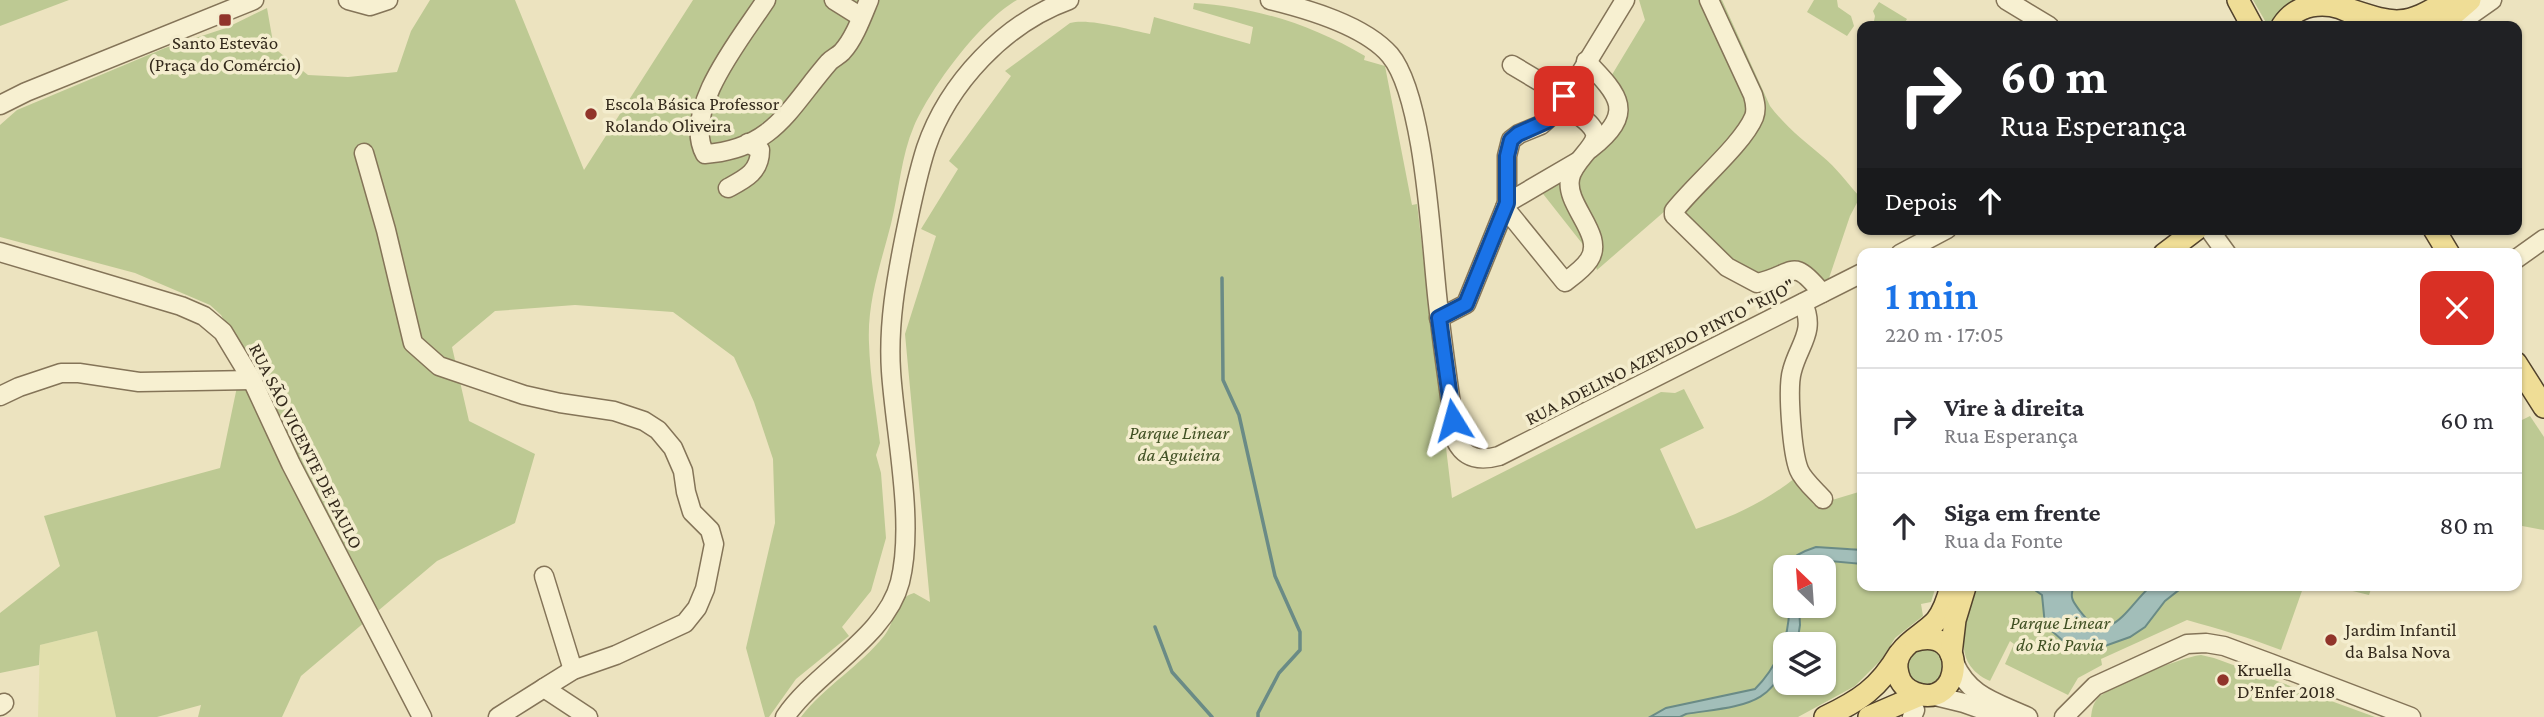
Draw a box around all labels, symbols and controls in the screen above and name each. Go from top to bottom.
marker: Santo Estevão (Praça do Comércio) [217,12,233,28]
place label: Santo Estevão (Praça do Comércio) [148,32,302,76]
icon: right [1885,49,1976,140]
text: 60 m [2000,49,2107,104]
pin [1534,66,1594,126]
icon: arrive [1545,77,1583,115]
place label: Escola Básica Professor Rolando Oliveira [605,93,780,136]
marker: Escola Básica Professor Rolando Oliveira [583,106,599,122]
text: Rua Esperança [2000,107,2187,143]
icon: ahead [1971,182,2009,220]
text: Depois [1885,187,1957,216]
text: 1 min [1885,271,1978,318]
button: close [2420,271,2494,345]
street label: RUA ADELINO AZEVEDO PINTO "RIJO" [1522,275,1798,429]
text: 220 m · 17:05 [1885,321,2004,347]
street label: RUA SÃO VICENTE DE PAULO [245,340,367,552]
position arrow [1416,383,1490,457]
text: Vire à direita [1944,393,2084,422]
icon: right [1885,402,1923,440]
text: 60 m [2440,406,2494,435]
park label: Parque Linear da Aguieira [1129,422,1230,465]
text: Rua Esperança [1944,422,2078,448]
text: Siga em frente [1944,498,2101,527]
icon: ahead [1885,507,1923,545]
text: 80 m [2440,511,2494,540]
text: Rua da Fonte [1944,527,2063,553]
north arrow [1773,555,1836,618]
map controls [1773,555,1836,695]
park label: Parque Linear do Rio Pavia [2010,612,2111,655]
place label: Jardim Infantil da Balsa Nova [2343,619,2456,662]
button: layers [1773,632,1836,695]
marker: Jardim Infantil da Balsa Nova [2323,632,2339,648]
place label: Kruella D’Enfer 2018 [2237,659,2335,702]
marker: Kruella D’Enfer 2018 [2215,672,2231,688]

